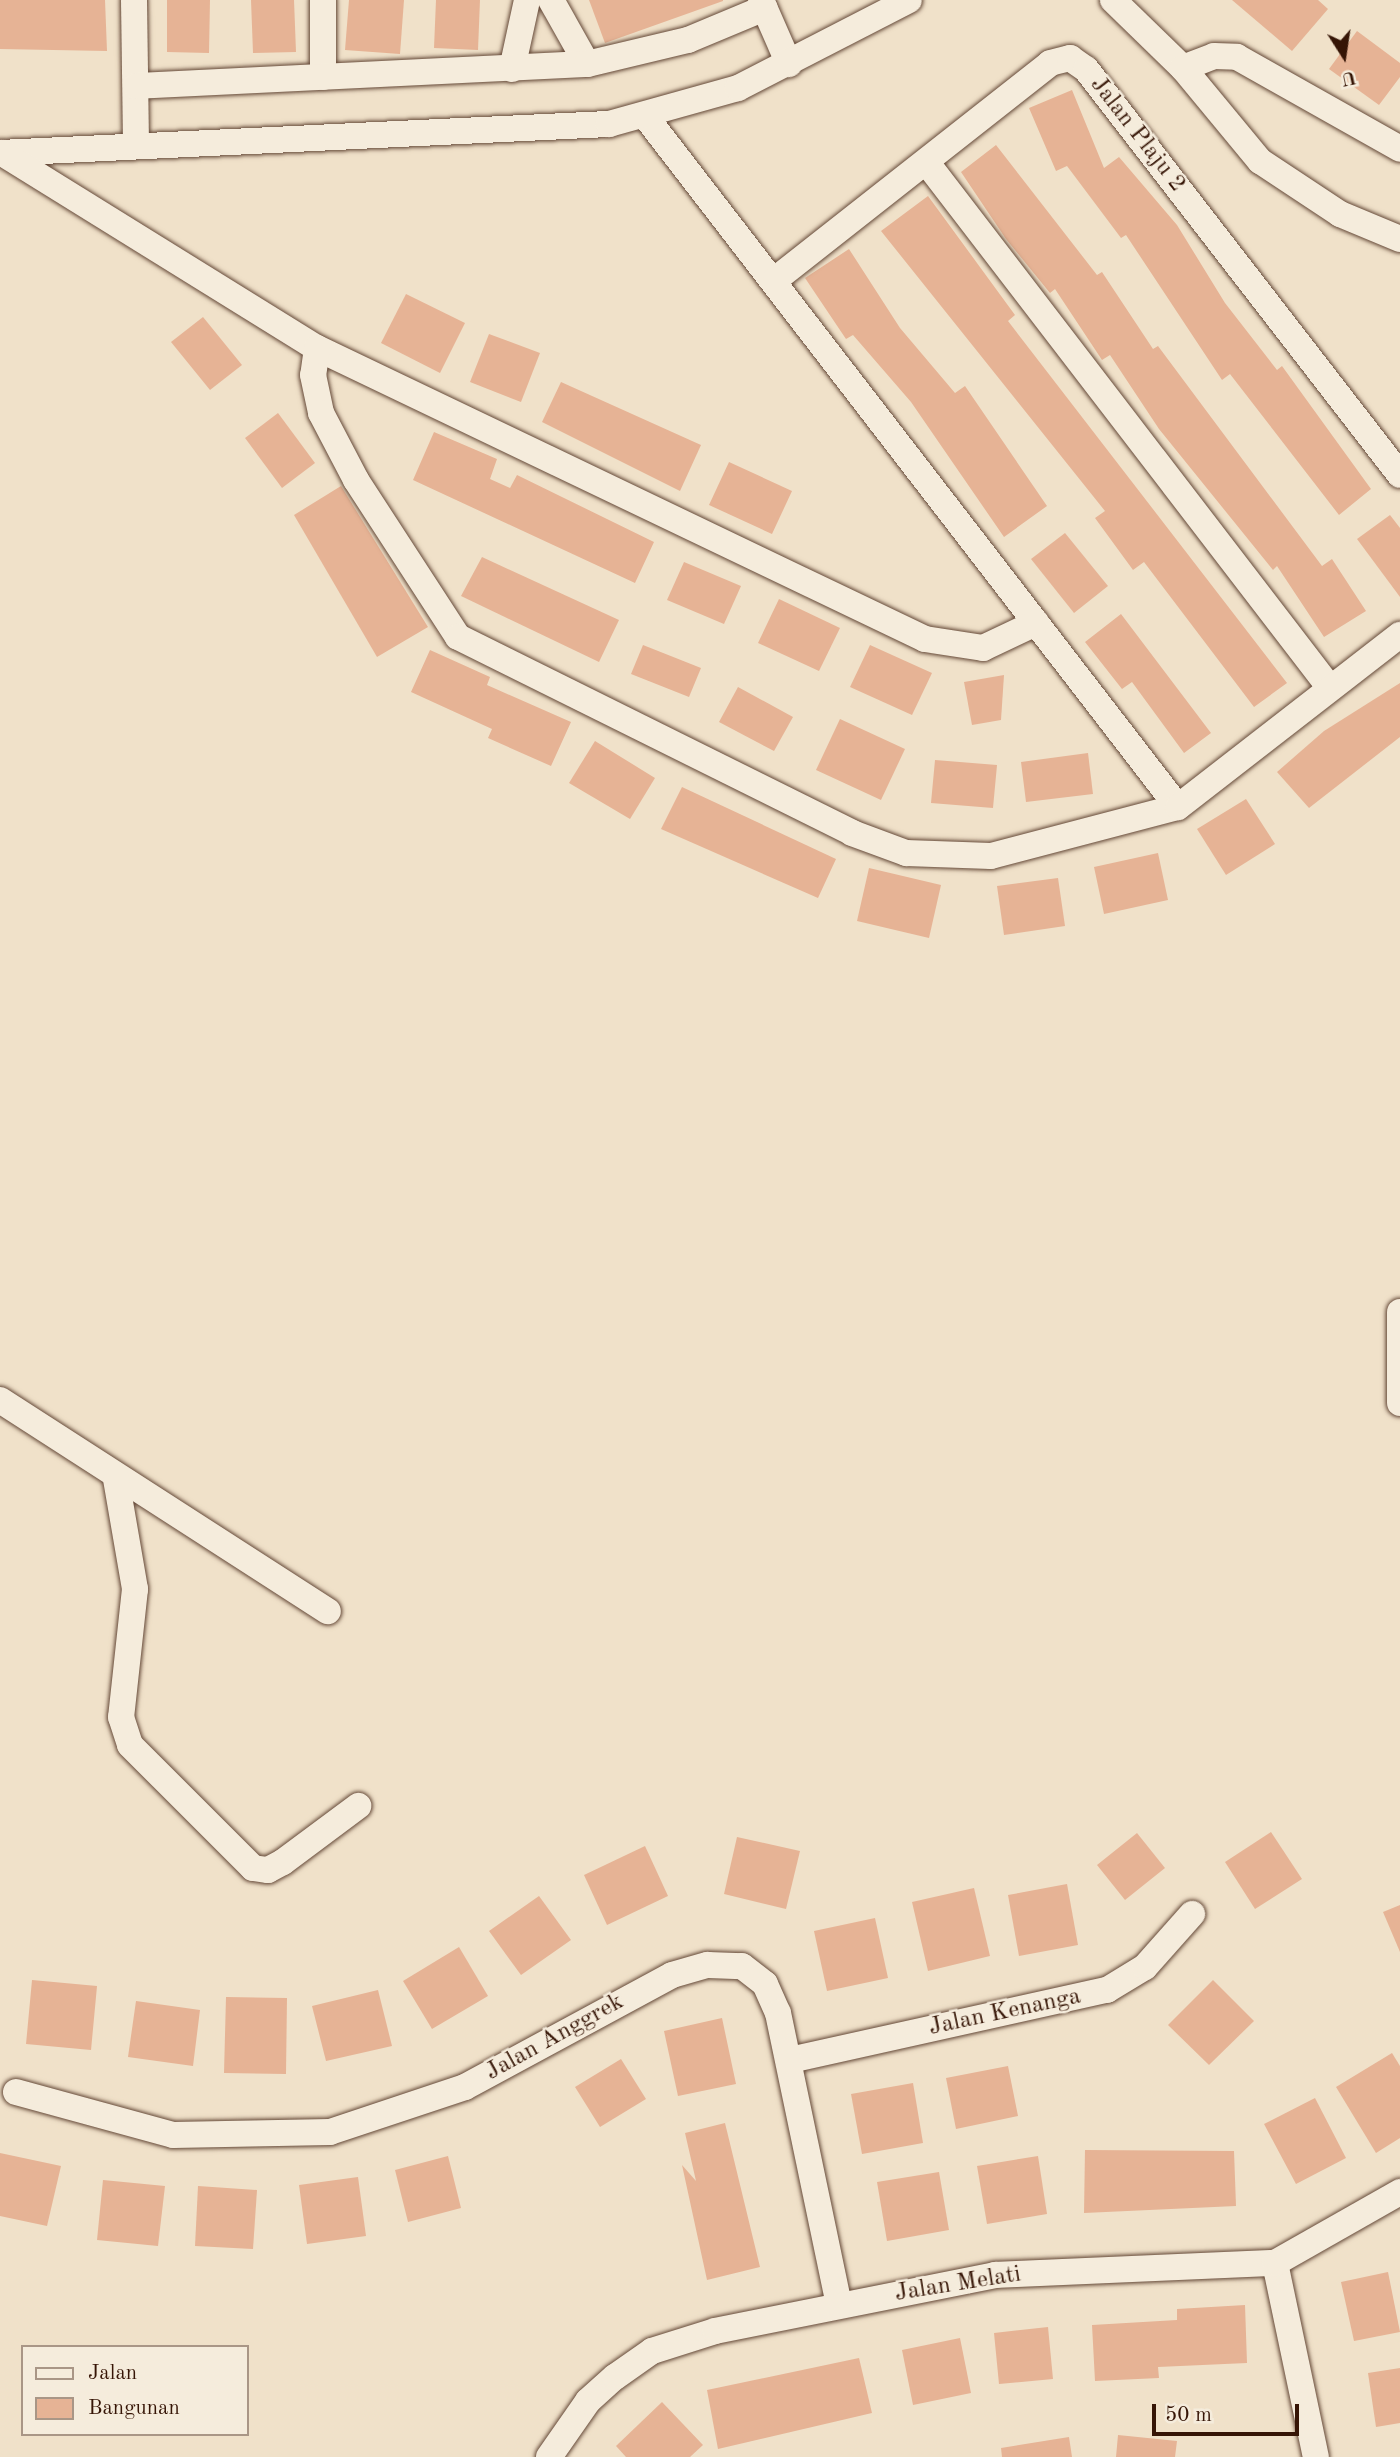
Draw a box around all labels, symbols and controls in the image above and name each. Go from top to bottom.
north arrow [1309,21,1379,91]
text: U [1339,66,1358,88]
street label: Jalan Plaju 2 [1083,72,1191,198]
street label: Jalan Kenanga [926,1983,1084,2043]
street label: Jalan Anggrek [481,1988,629,2088]
street label: Jalan Melati [893,2261,1023,2309]
legend [21,2345,248,2436]
text: Jalan [88,2363,137,2384]
scale bar [1155,2390,1302,2434]
text: Bangunan [88,2398,180,2419]
text: 50 m [1165,2405,1212,2426]

